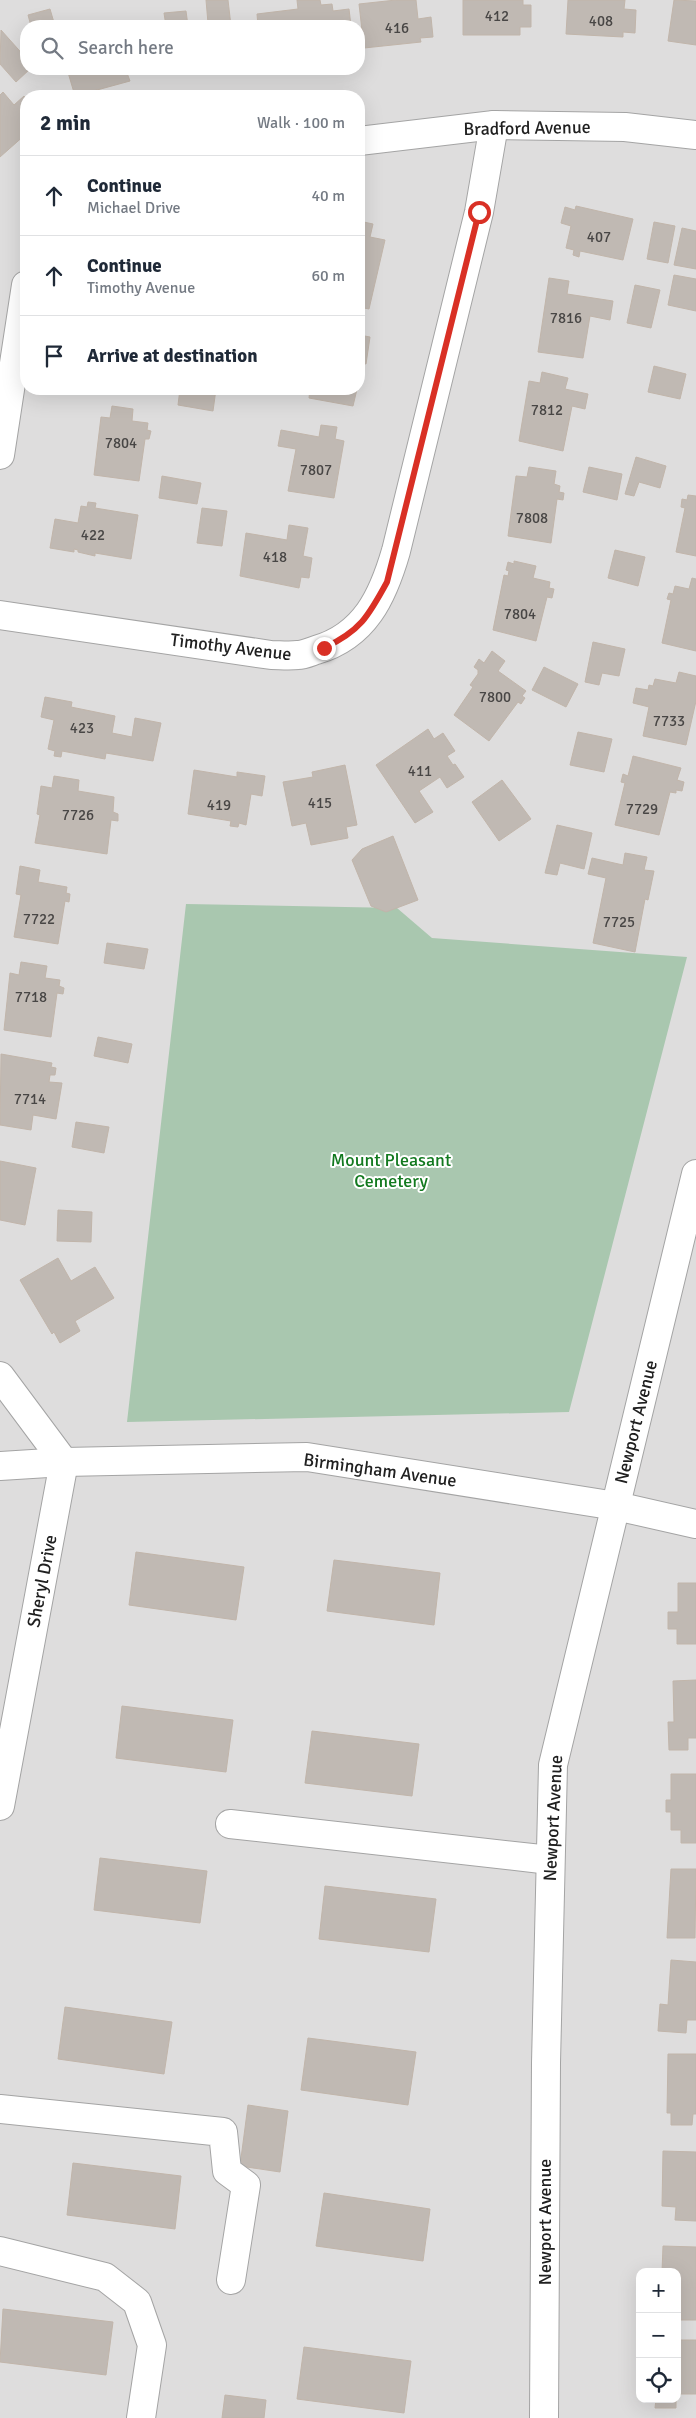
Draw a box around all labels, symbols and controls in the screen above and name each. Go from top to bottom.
house number: 412 [485,7,509,25]
house number: 408 [589,12,613,30]
house number: 416 [385,19,409,37]
search box [20,20,365,75]
icon: search [38,34,66,62]
text: Search here [78,36,174,60]
text: 2 min [40,110,91,136]
text: Walk · 100 m [257,113,345,133]
street label: Bradford Avenue [463,116,591,140]
text: Continue [87,174,162,198]
icon: ahead [40,182,68,210]
text: 40 m [311,186,345,206]
text: Michael Drive [87,198,181,218]
route start [468,201,491,224]
house number: 407 [587,228,611,246]
text: Continue [87,254,162,278]
icon: ahead [40,262,68,290]
text: 60 m [311,266,345,286]
text: Timothy Avenue [87,278,195,298]
house number: 7816 [550,309,582,327]
icon: arrive [40,342,68,370]
text: Arrive at destination [87,344,258,368]
house number: 7812 [531,401,563,419]
house number: 7804 [105,434,137,452]
house number: 7807 [300,461,332,479]
house number: 7808 [516,509,548,527]
house number: 422 [81,526,105,544]
house number: 418 [263,548,287,566]
house number: 7804 [504,605,536,623]
street label: Timothy Avenue [169,629,293,665]
route end [313,637,336,660]
house number: 7800 [479,688,511,706]
house number: 7733 [653,712,685,730]
house number: 423 [70,719,94,737]
house number: 411 [408,762,432,780]
house number: 415 [308,794,332,812]
house number: 419 [207,796,231,814]
house number: 7729 [626,800,658,818]
house number: 7726 [62,806,94,824]
house number: 7722 [23,910,55,928]
house number: 7725 [603,913,635,931]
house number: 7718 [15,988,47,1006]
house number: 7714 [14,1090,46,1108]
park label: Mount Pleasant Cemetery [331,1149,451,1192]
street label: Newport Avenue [610,1358,662,1486]
street label: Birmingham Avenue [302,1448,458,1492]
street label: Sheryl Drive [22,1533,62,1629]
street label: Newport Avenue [539,1754,567,1882]
street label: Newport Avenue [534,2159,556,2285]
map controls [636,2268,681,2403]
button: + [636,2268,681,2313]
button: − [636,2313,681,2358]
button: locate [636,2358,681,2403]

